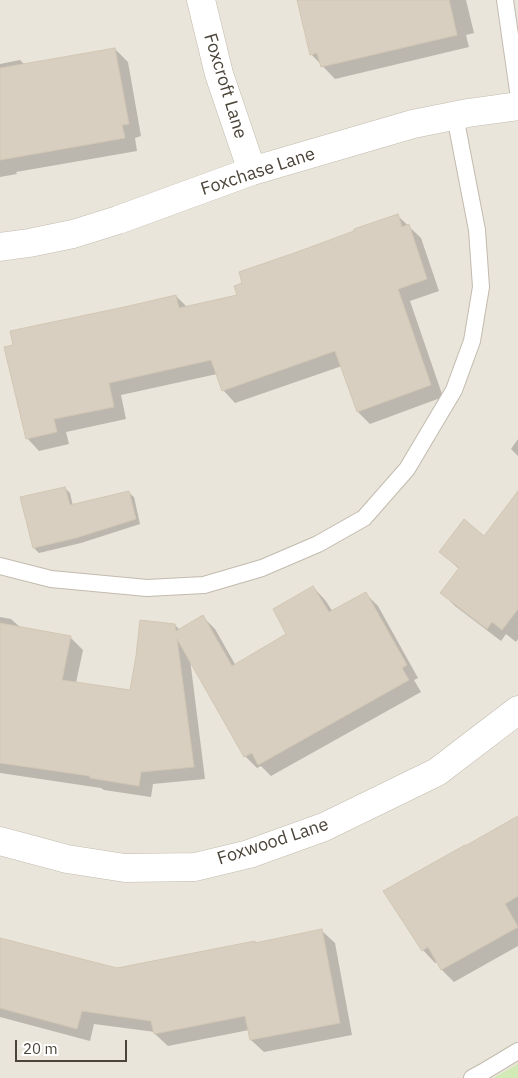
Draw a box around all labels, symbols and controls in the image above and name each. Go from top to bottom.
street label: Foxcroft Lane [199,31,251,141]
street label: Foxchase Lane [198,143,318,201]
street label: Foxwood Lane [215,814,331,870]
scale bar [18,1030,130,1062]
text: 20 m [23,1039,58,1058]

